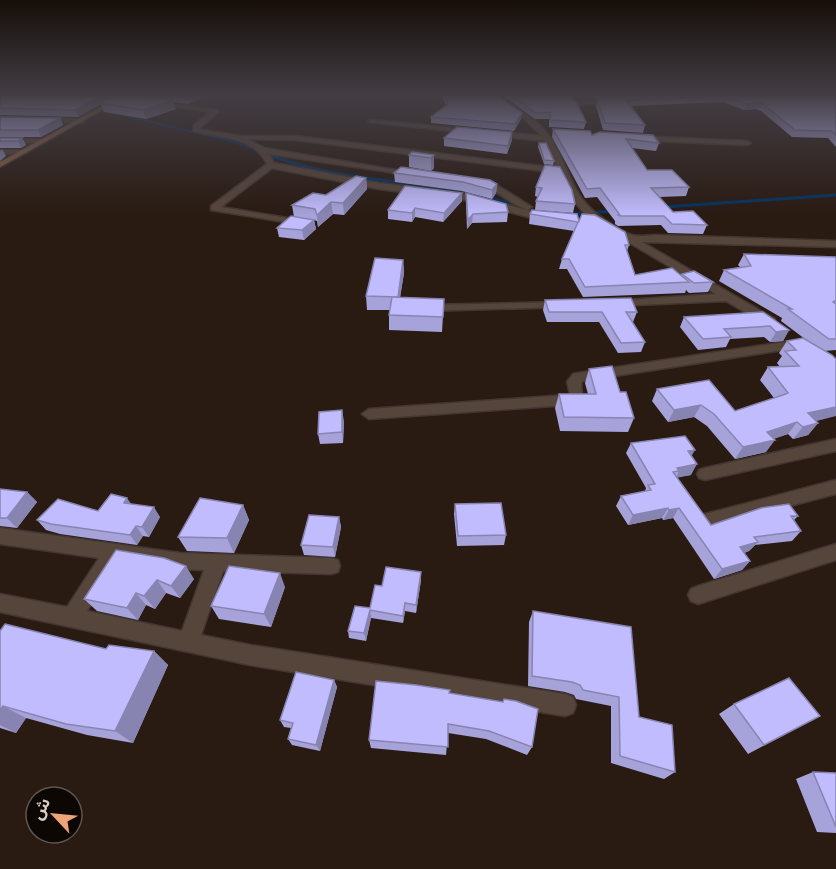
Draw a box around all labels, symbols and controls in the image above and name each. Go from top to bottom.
north arrow [24,785,84,845]
text: ش [28,795,54,823]

